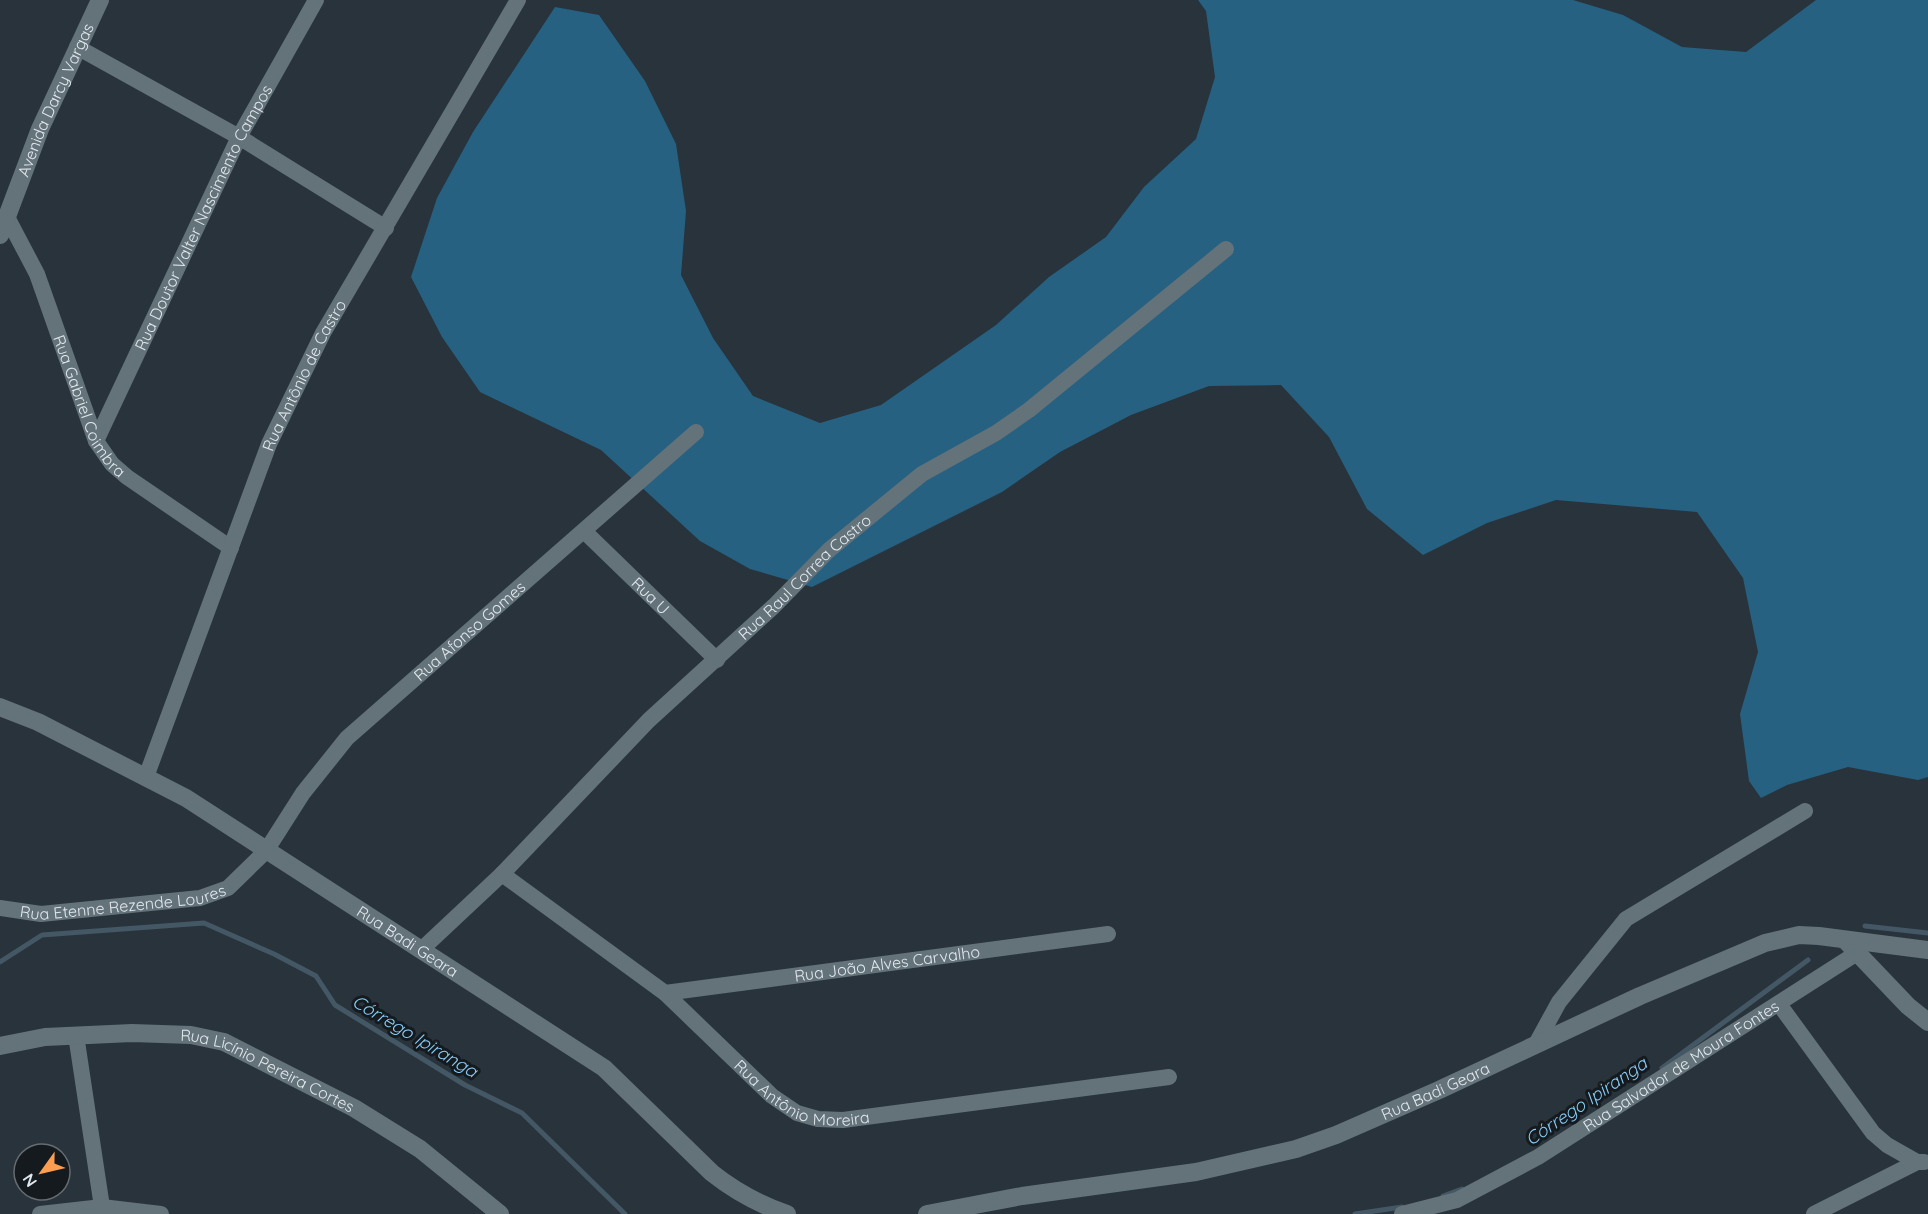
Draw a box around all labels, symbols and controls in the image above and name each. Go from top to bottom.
street label: Avenida Darcy Vargas [13,20,98,179]
street label: Rua Doutor Valter Nascimento Campos [130,81,276,353]
street label: Rua Antônio de Castro [257,296,350,454]
street label: Rua Gabriel Coimbra [49,332,130,481]
street label: Rua Raul Correa Castro [734,510,875,644]
street label: Rua U [628,573,674,619]
street label: Rua Afonso Gomes [410,576,529,685]
street label: Rua Etenne Rezende Loures [19,880,228,924]
street label: Rua Badi Geara [353,901,462,981]
street label: Rua João Alves Carvalho [793,941,981,986]
water label: Córrego Ipiranga [348,990,483,1083]
street label: Rua Salvador de Moura Fontes [1579,996,1783,1136]
street label: Rua Licínio Pereira Cortes [180,1025,358,1116]
water label: Córrego Ipiranga [1521,1051,1652,1150]
street label: Rua Antônio Moreira [730,1055,871,1130]
street label: Rua Badi Geara [1378,1058,1493,1124]
north arrow [12,1142,72,1202]
text: N [18,1170,41,1191]

